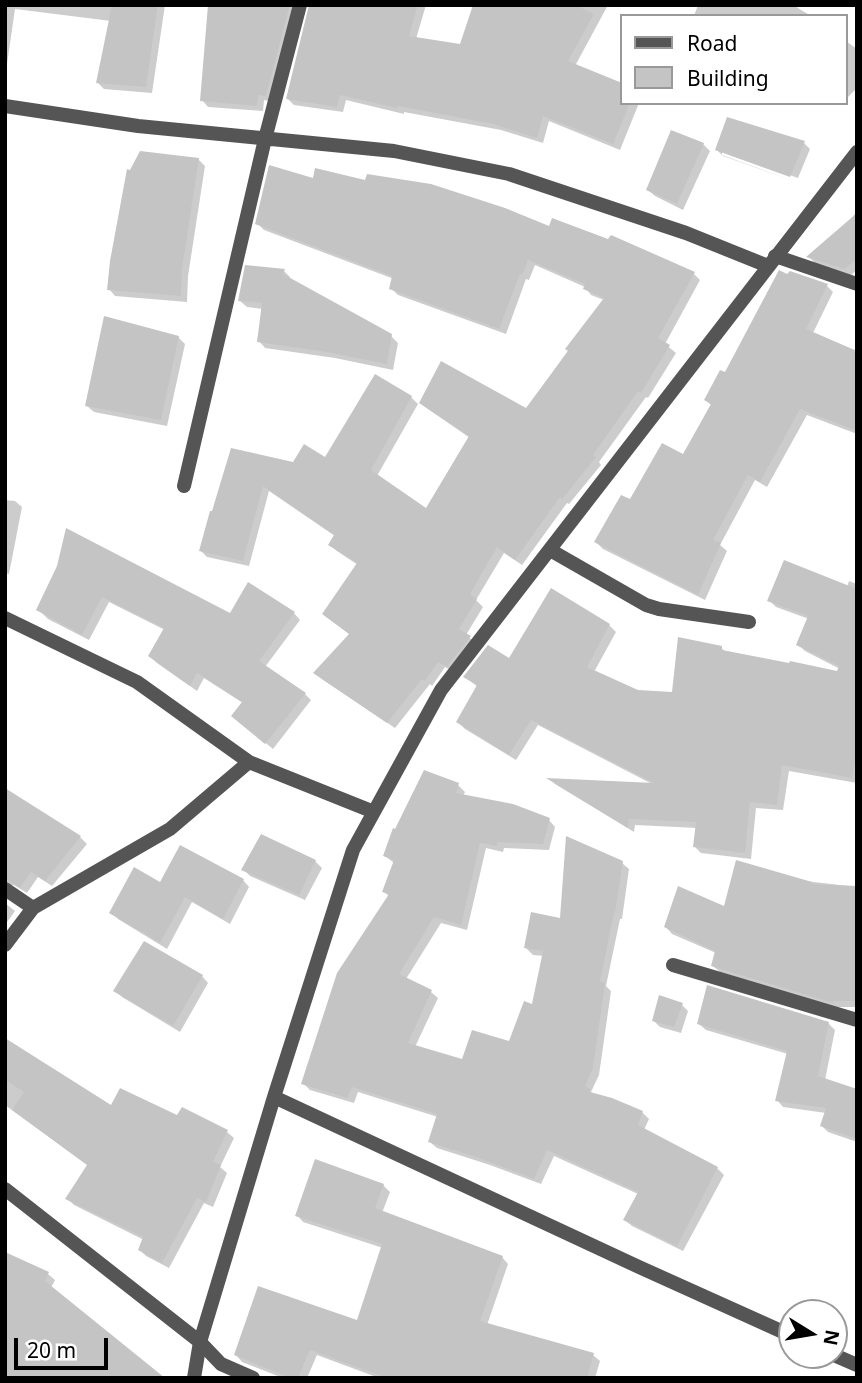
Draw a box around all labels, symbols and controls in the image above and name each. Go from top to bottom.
legend [620,14,848,105]
text: Road [687,29,737,57]
text: Building [687,64,769,92]
north arrow [778,1299,848,1369]
scale bar [18,1324,112,1368]
text: N [817,1328,846,1348]
text: 20 m [27,1336,76,1364]

